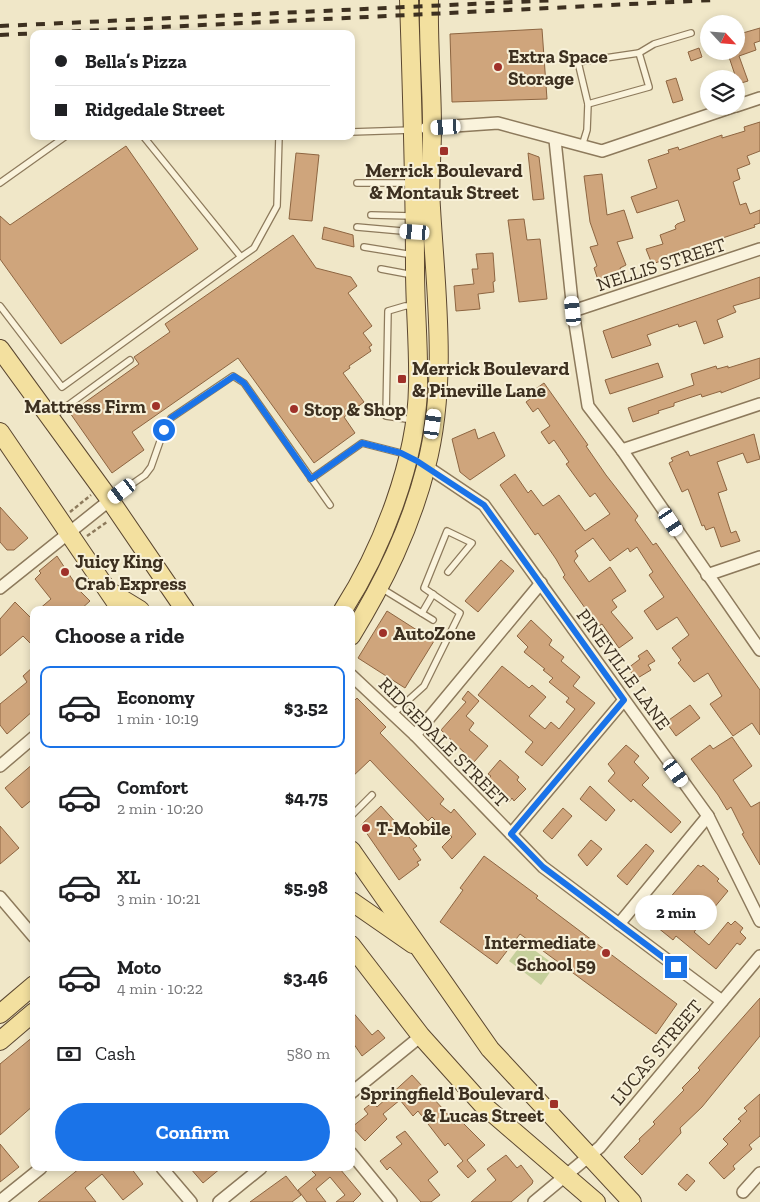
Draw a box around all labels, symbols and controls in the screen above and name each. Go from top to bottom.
north arrow [700,15,745,60]
map controls [700,15,745,115]
place label: Extra Space Storage [508,45,608,90]
text: Bella’s Pizza [85,50,187,73]
marker: Extra Space Storage [492,61,504,73]
button: layers [700,70,745,115]
text: Ridgedale Street [85,98,225,121]
car [430,119,461,135]
marker: Merrick Boulevard & Montauk Street [438,145,450,157]
place label: Merrick Boulevard & Montauk Street [365,159,523,204]
car [399,223,430,241]
street label: NELLIS STREET [594,233,729,296]
car [563,295,582,327]
place label: Merrick Boulevard & Pineville Lane [412,357,569,402]
marker: Merrick Boulevard & Pineville Lane [396,373,408,385]
place label: Mattress Firm [24,395,146,418]
place label: Stop & Shop [304,398,406,421]
marker: Mattress Firm [150,400,162,412]
marker: Stop & Shop [288,403,300,415]
car [423,408,442,440]
route start [153,419,175,441]
car [105,476,138,506]
car [656,505,685,539]
place label: Juicy King Crab Express [75,550,187,595]
marker: Juicy King Crab Express [59,566,71,578]
street label: PINEVILLE LANE [572,604,675,735]
text: Choose a ride [55,622,185,649]
place label: AutoZone [393,622,476,645]
marker: AutoZone [377,627,389,639]
street label: RIDGEDALE STREET [374,673,514,812]
icon: car [57,685,102,730]
text: Economy [117,686,195,709]
text: $3.52 [284,696,328,719]
text: 1 min · 10:19 [117,709,199,728]
car [661,756,690,790]
icon: car [57,775,102,820]
text: Comfort [117,776,188,799]
text: $4.75 [285,786,328,809]
text: 2 min · 10:20 [117,799,204,818]
place label: T-Mobile [376,817,450,840]
marker: T-Mobile [360,822,372,834]
icon: car [57,865,102,910]
text: XL [117,866,140,889]
text: $5.98 [284,876,328,899]
text: 3 min · 10:21 [117,889,200,908]
callout: 2 min [635,894,717,930]
text: 2 min [656,903,696,922]
place label: Intermediate School 59 [484,931,596,976]
marker: Intermediate School 59 [600,947,612,959]
icon: car [57,955,102,1000]
text: Moto [117,956,161,979]
route end [665,956,687,978]
text: $3.46 [283,966,328,989]
text: 4 min · 10:22 [117,979,203,998]
street label: LUCAS STREET [606,995,707,1110]
icon: cash [55,1040,83,1068]
text: Cash [95,1042,135,1065]
text: 580 m [287,1044,330,1063]
place label: Springfield Boulevard & Lucas Street [360,1082,544,1127]
marker: Springfield Boulevard & Lucas Street [548,1098,560,1110]
button: Confirm [55,1103,330,1161]

